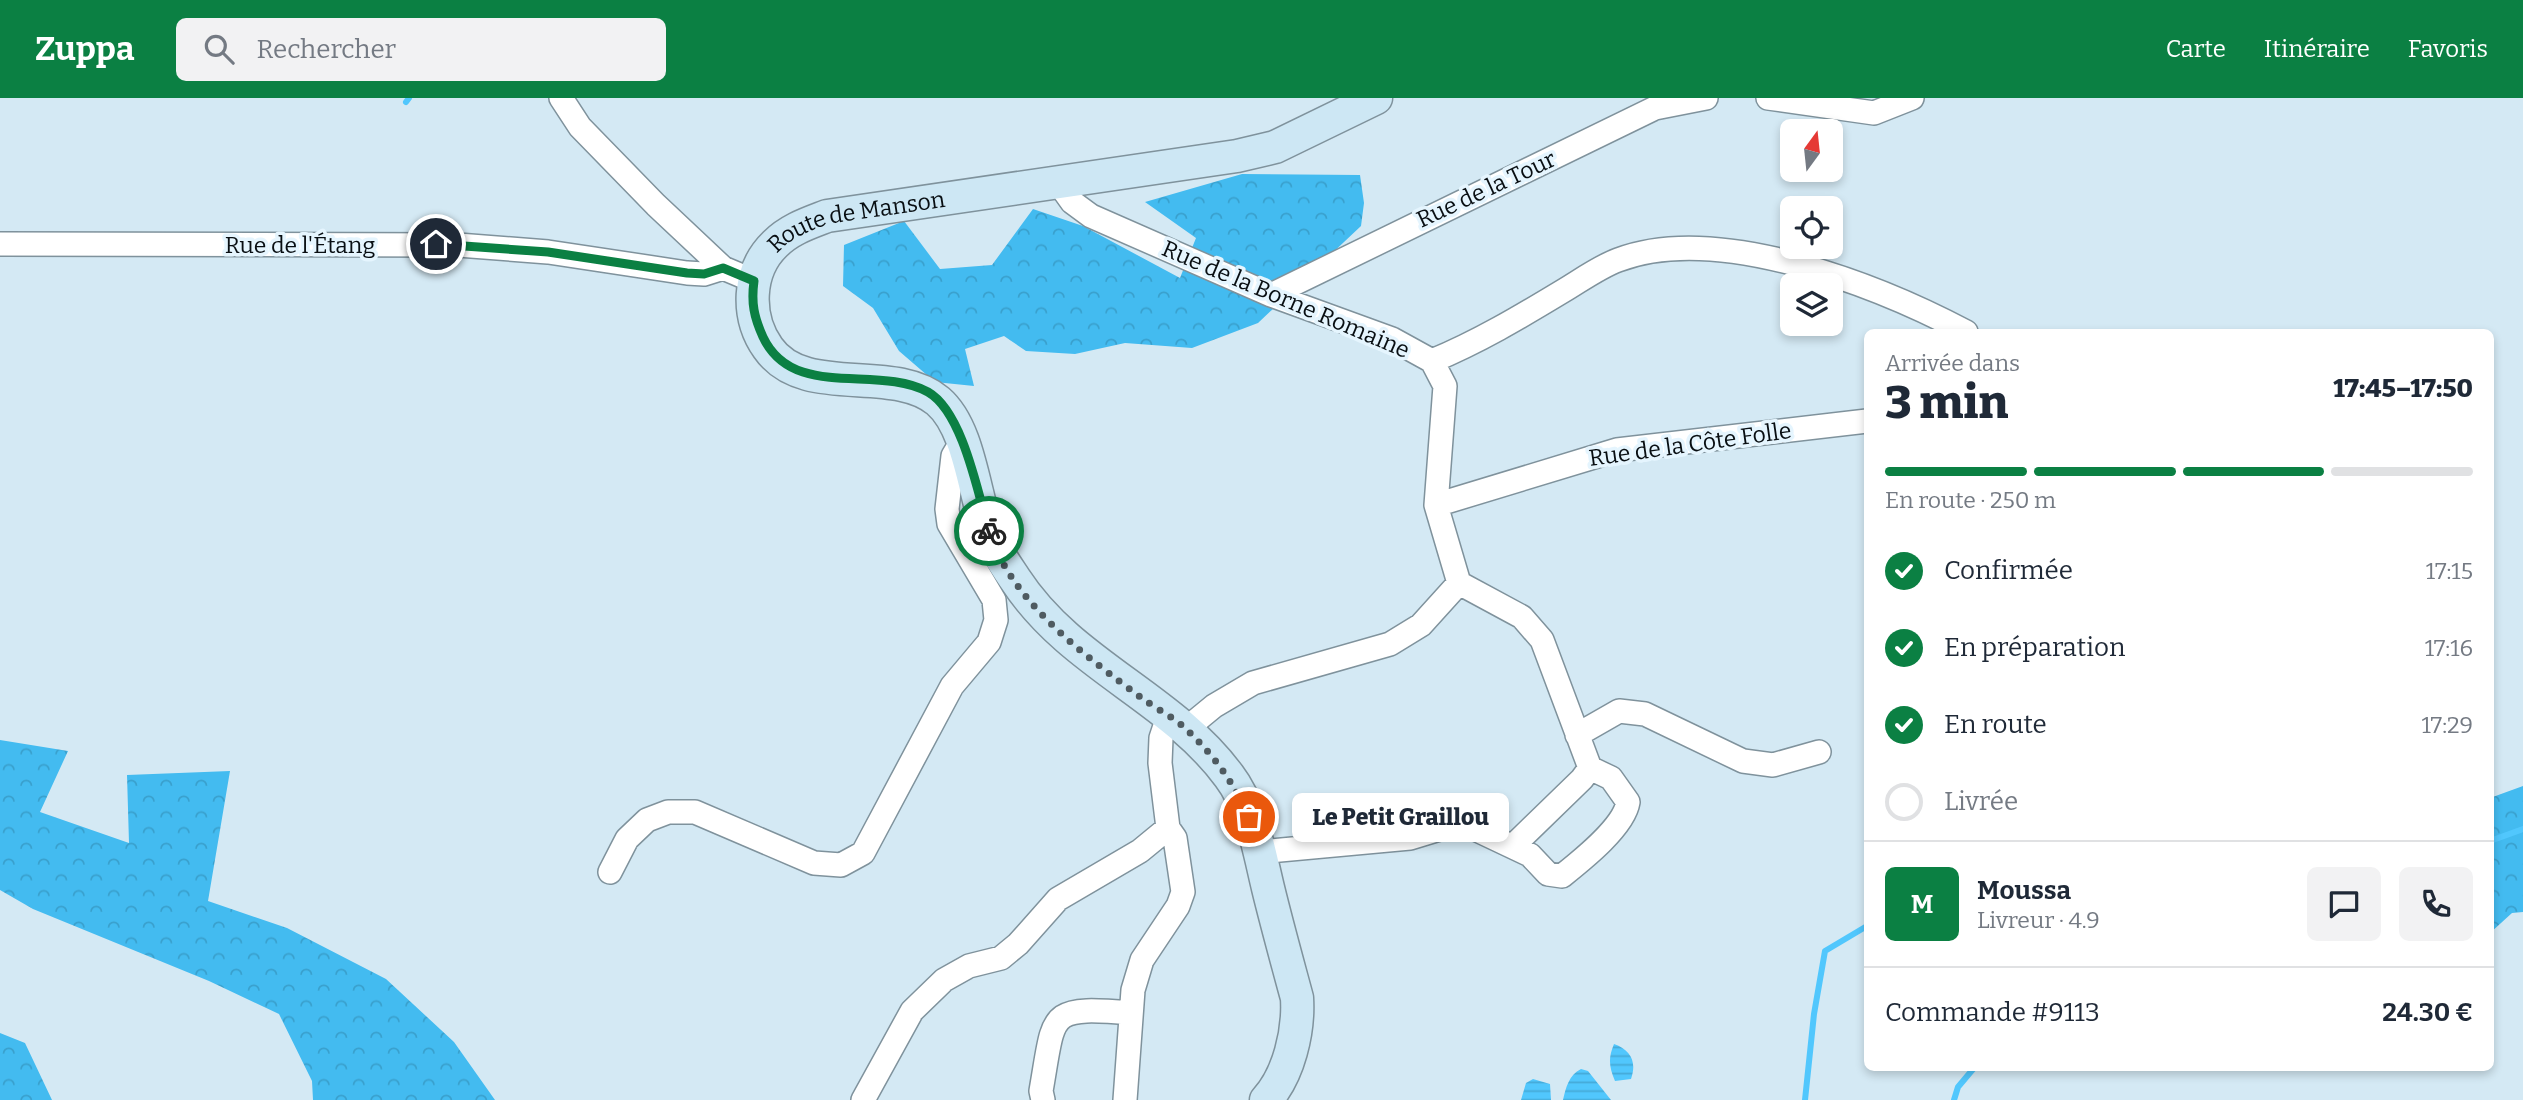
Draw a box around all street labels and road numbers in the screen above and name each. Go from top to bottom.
street label: Rue de la Tour [1412,145,1560,233]
street label: Route de Manson [761,185,947,258]
street label: Rue de l'Étang [225,231,375,259]
street label: Rue de la Borne Romaine [1158,234,1414,364]
street label: Rue de la Côte Folle [1587,416,1793,472]

